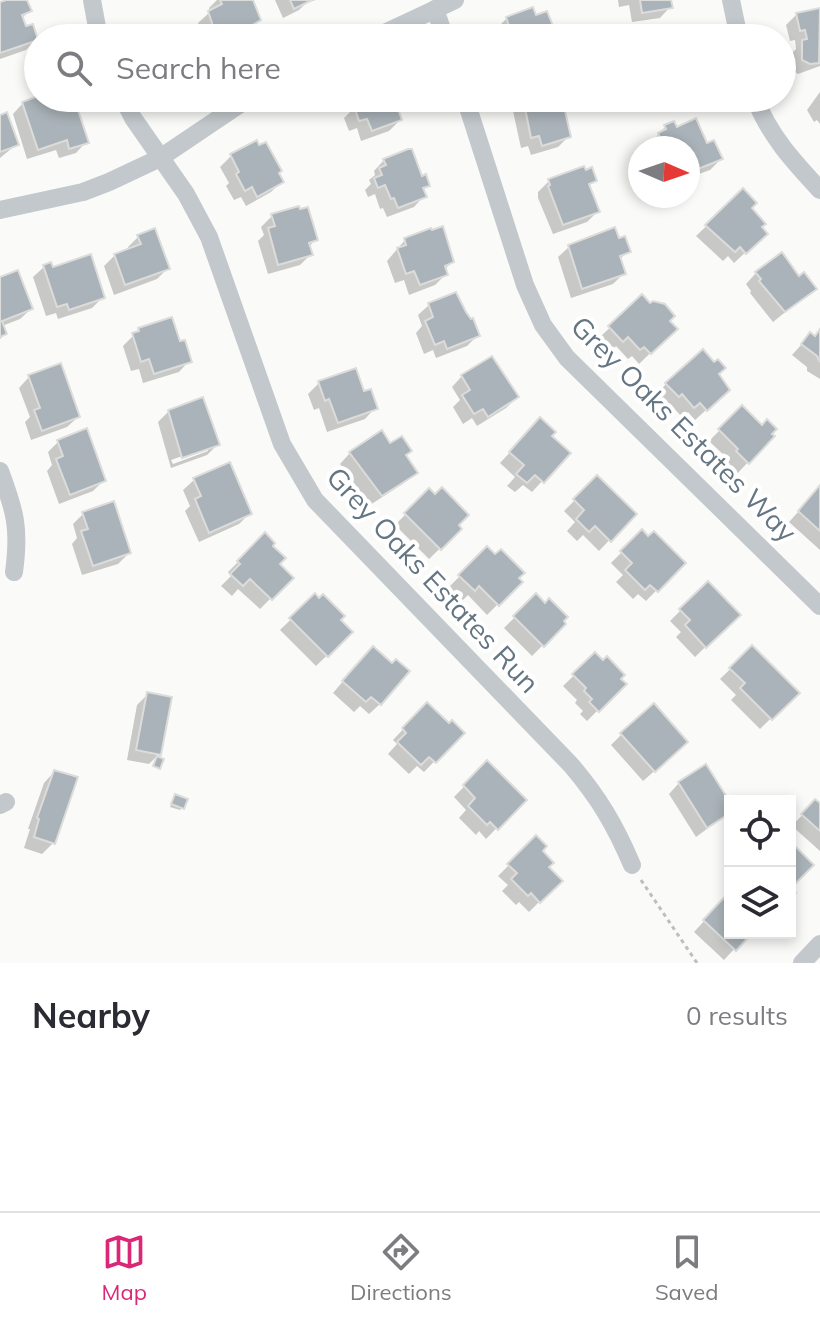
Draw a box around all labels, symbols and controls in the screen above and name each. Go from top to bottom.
search box [24,24,796,112]
icon: search [52,46,96,90]
text: Search here [116,49,281,87]
north arrow [628,136,700,208]
street label: Grey Oaks Estates Way [564,308,805,549]
street label: Grey Oaks Estates Run [320,459,547,700]
map controls [724,795,796,939]
button: locate [724,795,796,867]
button: layers [724,867,796,939]
text: Nearby [32,994,150,1037]
text: 0 results [686,999,788,1032]
tab: Map [102,1230,147,1306]
tab: Directions [350,1230,452,1306]
tab: Saved [655,1230,718,1306]

